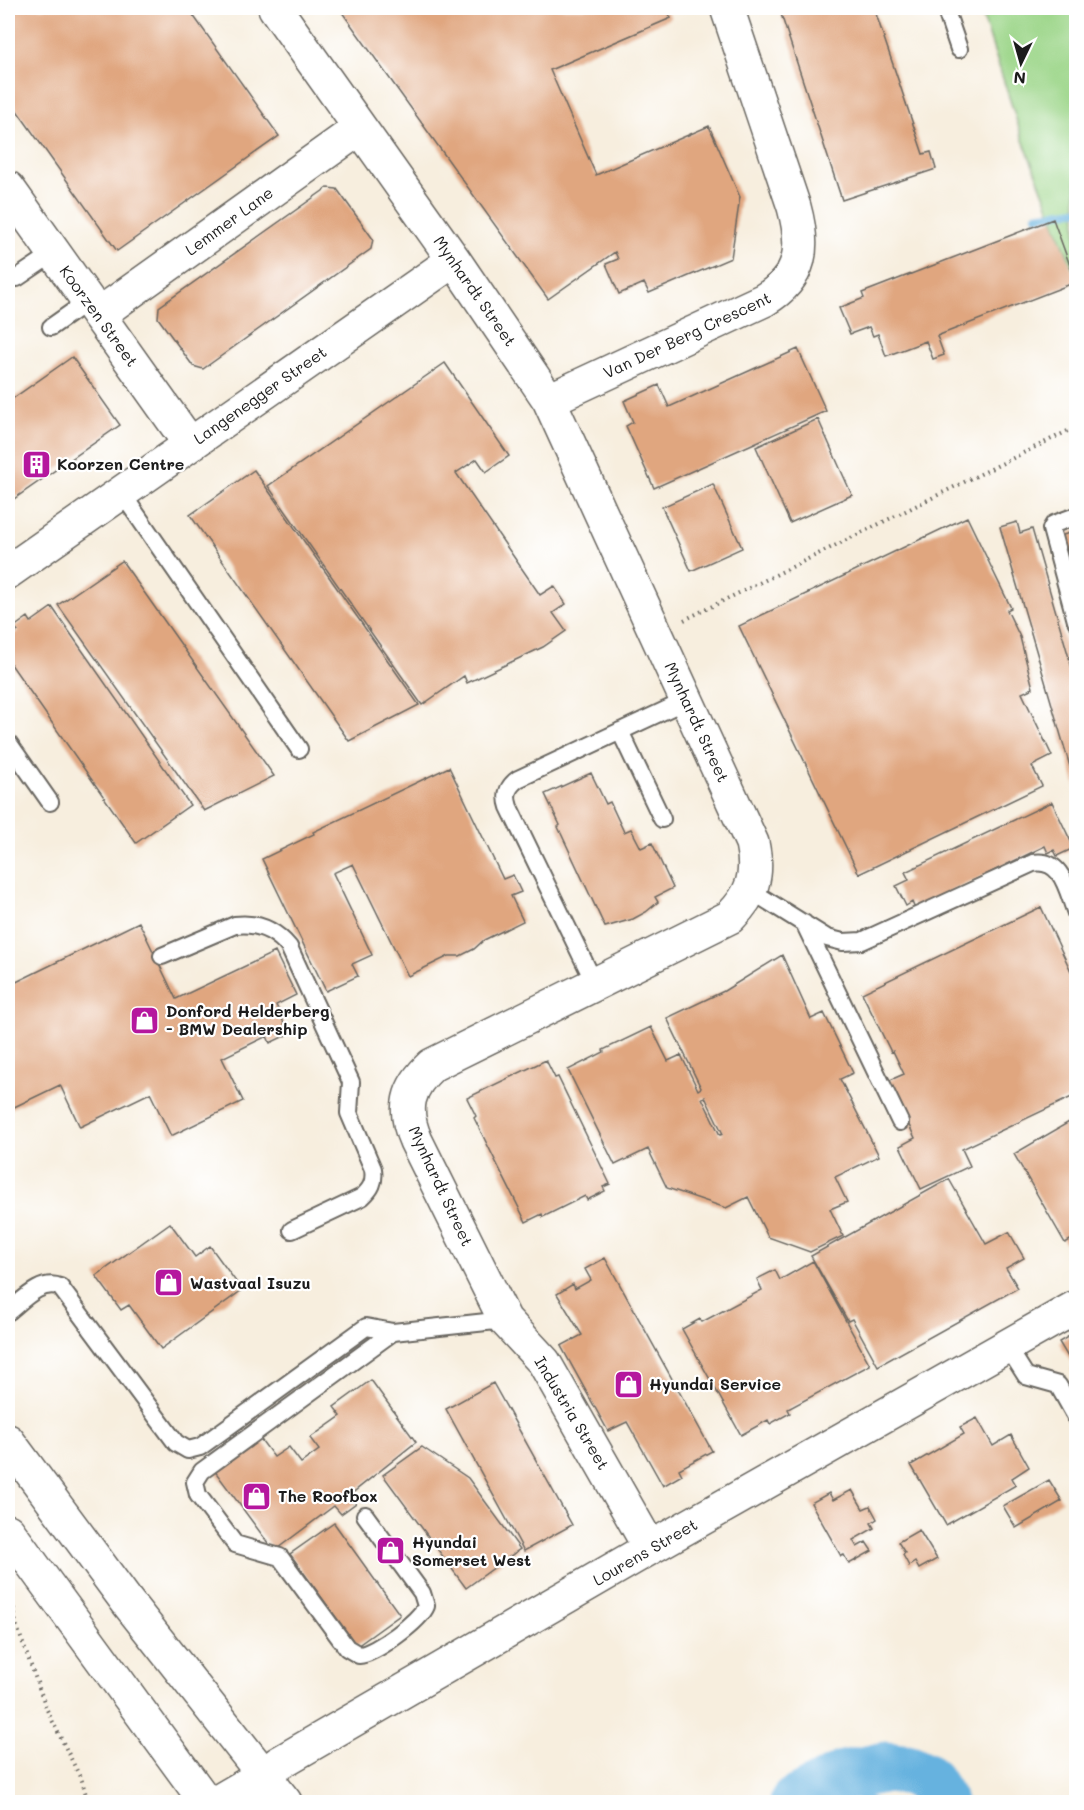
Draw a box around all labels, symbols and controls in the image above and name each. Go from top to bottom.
north arrow [991,33,1051,93]
text: N [1013,67,1027,89]
street label: Lemmer Lane [180,182,277,260]
street label: Mynhardt Street [429,231,521,350]
street label: Koorzen Street [56,261,143,371]
street label: Van Der Berg Crescent [599,286,774,383]
street label: Langenegger Street [189,341,330,448]
building icon: Koorzen Centre [20,448,52,480]
place label: Koorzen Centre [57,453,184,474]
street label: Mynhardt Street [660,658,734,785]
place label: Donford Helderberg - BMW Dealership [166,1000,329,1039]
shop icon: Donford Helderberg - BMW Dealership [129,1004,161,1036]
street label: Mynhardt Street [404,1122,478,1249]
shop icon: Wastvaal Isuzu [153,1267,185,1299]
place label: Wastvaal Isuzu [190,1272,311,1293]
street label: Industria Street [530,1352,615,1473]
shop icon: Hyundai Service [612,1368,644,1400]
place label: Hyundai Service [649,1373,781,1394]
shop icon: The Roofbox [241,1480,273,1512]
place label: The Roofbox [278,1485,378,1506]
street label: Lourens Street [589,1513,701,1590]
place label: Hyundai Somerset West [412,1531,531,1570]
shop icon: Hyundai Somerset West [375,1535,407,1567]

